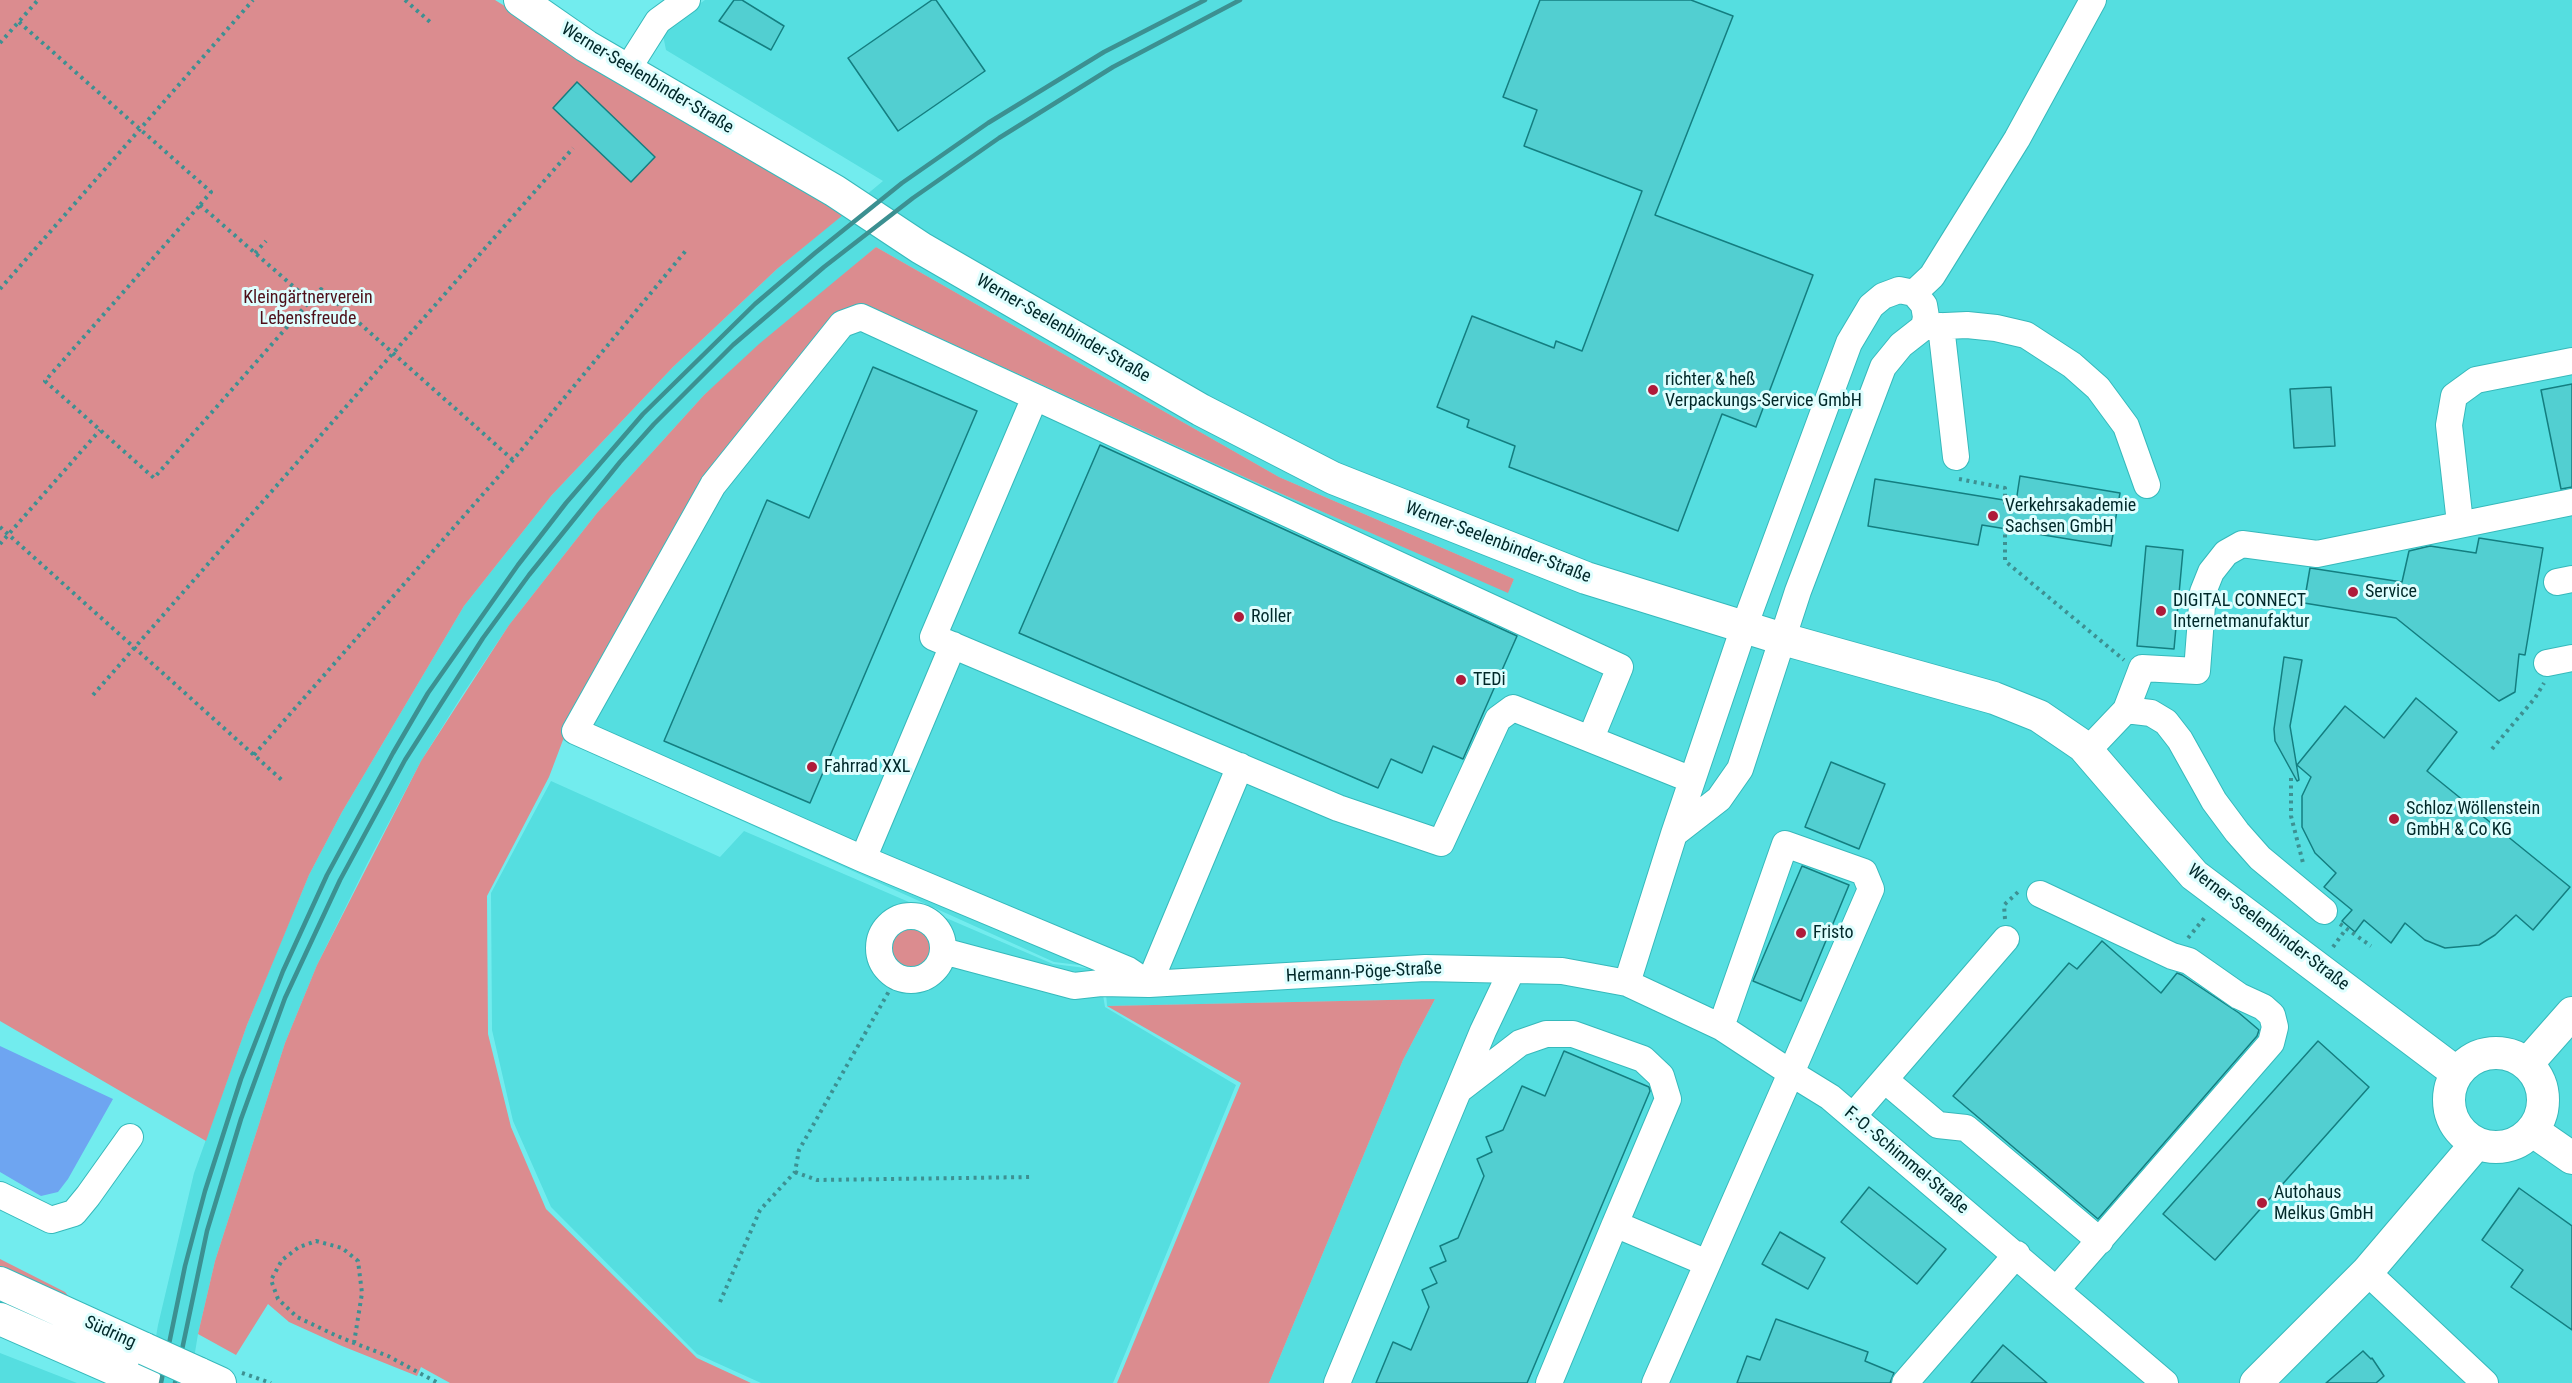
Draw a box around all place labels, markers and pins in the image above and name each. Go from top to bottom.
place label: richter & heß Verpackungs-Service GmbH [1665,369,1862,412]
marker: richter & heß Verpackungs-Service GmbH [1646,383,1660,397]
place label: Verkehrsakademie Sachsen GmbH [2005,495,2136,538]
marker: Verkehrsakademie Sachsen GmbH [1986,509,2000,523]
place label: Service [2365,581,2417,603]
marker: Service [2346,585,2360,599]
place label: DIGITAL CONNECT Internetmanufaktur [2173,590,2309,632]
marker: DIGITAL CONNECT Internetmanufaktur [2154,604,2168,618]
place label: Roller [1251,606,1292,628]
marker: Roller [1232,610,1246,624]
place label: TEDi [1473,669,1506,691]
marker: TEDi [1454,673,1468,687]
place label: Fahrrad XXL [824,756,910,778]
marker: Fahrrad XXL [805,760,819,774]
place label: Schloz Wöllenstein GmbH & Co KG [2406,798,2540,840]
marker: Schloz Wöllenstein GmbH & Co KG [2387,812,2401,826]
place label: Fristo [1813,922,1853,944]
marker: Fristo [1794,926,1808,940]
place label: Autohaus Melkus GmbH [2274,1182,2374,1224]
marker: Autohaus Melkus GmbH [2255,1196,2269,1210]

